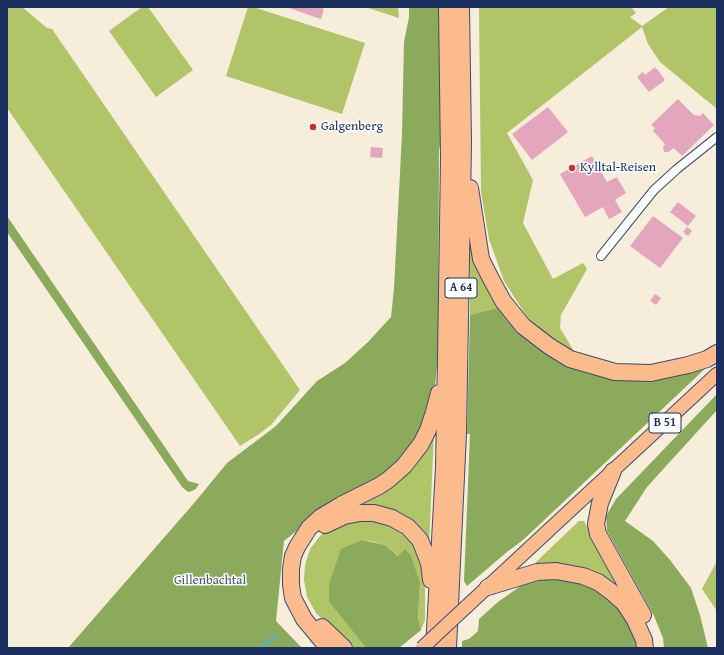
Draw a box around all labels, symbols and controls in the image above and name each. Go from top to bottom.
place label: Galgenberg [321,119,383,135]
marker: Galgenberg [308,122,318,132]
place label: Kylltal-Reisen [580,160,656,176]
marker: Kylltal-Reisen [567,163,577,173]
road number: A 64 [445,278,477,298]
road number: B 51 [649,413,681,433]
park label: Gillenbachtal [174,573,246,589]

